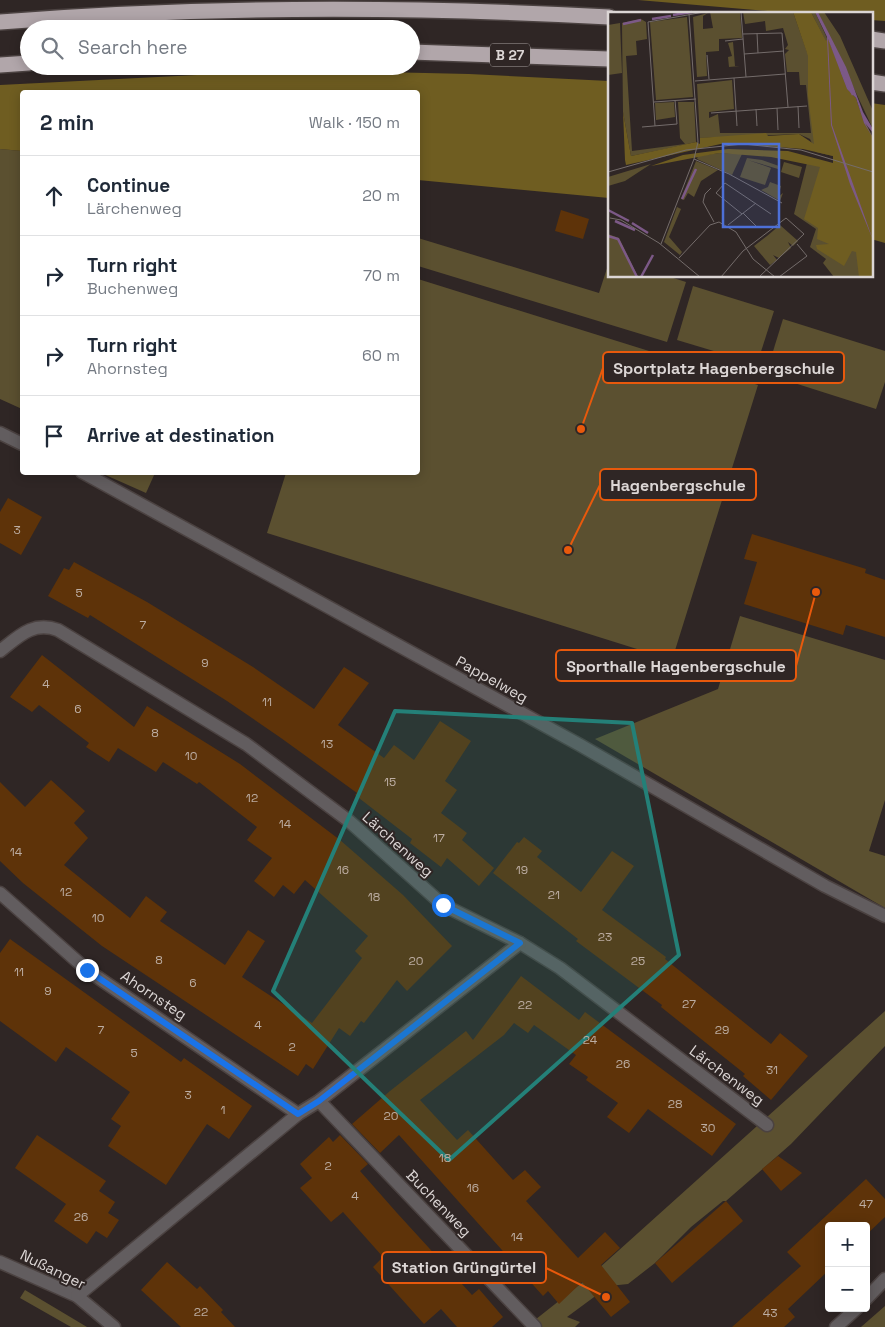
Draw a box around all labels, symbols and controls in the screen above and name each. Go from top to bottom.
inset map [608,12,872,278]
search box [20,20,420,75]
icon: search [38,34,66,62]
text: Search here [78,35,188,60]
road number: B 27 [490,44,530,66]
text: 2 min [40,109,94,136]
text: Walk · 150 m [309,112,400,133]
text: Continue [87,173,170,198]
icon: ahead [40,182,68,210]
text: 20 m [362,185,400,206]
text: Lärchenweg [87,198,182,219]
text: Turn right [87,253,177,278]
icon: right [40,262,68,290]
text: 70 m [363,265,400,286]
text: Buchenweg [87,278,178,299]
text: Turn right [87,333,177,358]
icon: right [40,342,68,370]
text: 60 m [362,345,400,366]
callout: Sportplatz Hagenbergschule [603,352,844,383]
text: Ahornsteg [87,358,168,379]
text: Sportplatz Hagenbergschule [613,358,835,379]
icon: arrive [40,422,68,450]
text: Arrive at destination [87,423,275,448]
callout: Hagenbergschule [600,469,756,500]
text: Hagenbergschule [610,475,746,496]
house number: 3 [13,522,21,538]
house number: 5 [75,585,83,601]
house number: 7 [140,617,147,633]
callout: Sporthalle Hagenbergschule [556,650,796,681]
street label: Pappelweg [453,651,531,707]
house number: 9 [201,655,209,671]
text: Sporthalle Hagenbergschule [566,656,786,677]
house number: 4 [42,676,50,692]
house number: 11 [262,694,272,710]
house number: 6 [74,701,82,717]
house number: 8 [151,725,159,741]
house number: 13 [321,736,333,752]
house number: 10 [185,748,197,764]
house number: 15 [384,774,396,790]
house number: 12 [246,790,258,806]
street label: Lärchenweg [359,807,437,881]
house number: 14 [279,816,292,832]
house number: 17 [433,830,445,846]
house number: 14 [10,844,23,860]
house number: 16 [337,862,349,878]
house number: 19 [516,862,528,878]
house number: 12 [60,884,72,900]
house number: 21 [548,887,560,903]
house number: 18 [368,889,380,905]
route start [432,894,455,917]
house number: 10 [92,910,104,926]
house number: 23 [598,929,612,945]
house number: 8 [155,952,163,968]
house number: 20 [409,953,423,969]
house number: 25 [631,953,645,969]
route end [76,959,99,982]
house number: 11 [14,964,24,980]
street label: Ahornsteg [117,966,191,1024]
house number: 6 [189,975,197,991]
house number: 9 [44,983,52,999]
house number: 27 [682,996,696,1012]
house number: 22 [518,997,532,1013]
house number: 4 [254,1017,262,1033]
house number: 7 [98,1022,105,1038]
house number: 29 [715,1022,729,1038]
house number: 24 [583,1032,598,1048]
house number: 2 [288,1039,296,1055]
street label: Lärchenweg [686,1041,768,1109]
house number: 5 [130,1045,138,1061]
house number: 26 [616,1056,630,1072]
house number: 31 [766,1062,778,1078]
house number: 3 [184,1087,192,1103]
house number: 28 [668,1096,682,1112]
house number: 1 [220,1102,226,1118]
house number: 20 [384,1108,398,1124]
house number: 30 [701,1120,715,1136]
house number: 18 [439,1150,451,1166]
house number: 2 [324,1158,332,1174]
street label: Buchenweg [402,1166,476,1240]
house number: 16 [467,1180,479,1196]
house number: 4 [351,1188,359,1204]
house number: 47 [859,1196,873,1212]
house number: 26 [74,1209,88,1225]
map controls [825,1222,870,1312]
button: + [825,1222,870,1267]
house number: 14 [511,1229,524,1245]
street label: Nußanger [17,1245,89,1293]
callout: Station Grüngürtel [382,1252,546,1283]
text: Station Grüngürtel [392,1257,536,1278]
button: − [825,1267,870,1312]
house number: 22 [194,1304,208,1320]
house number: 43 [763,1305,777,1321]

